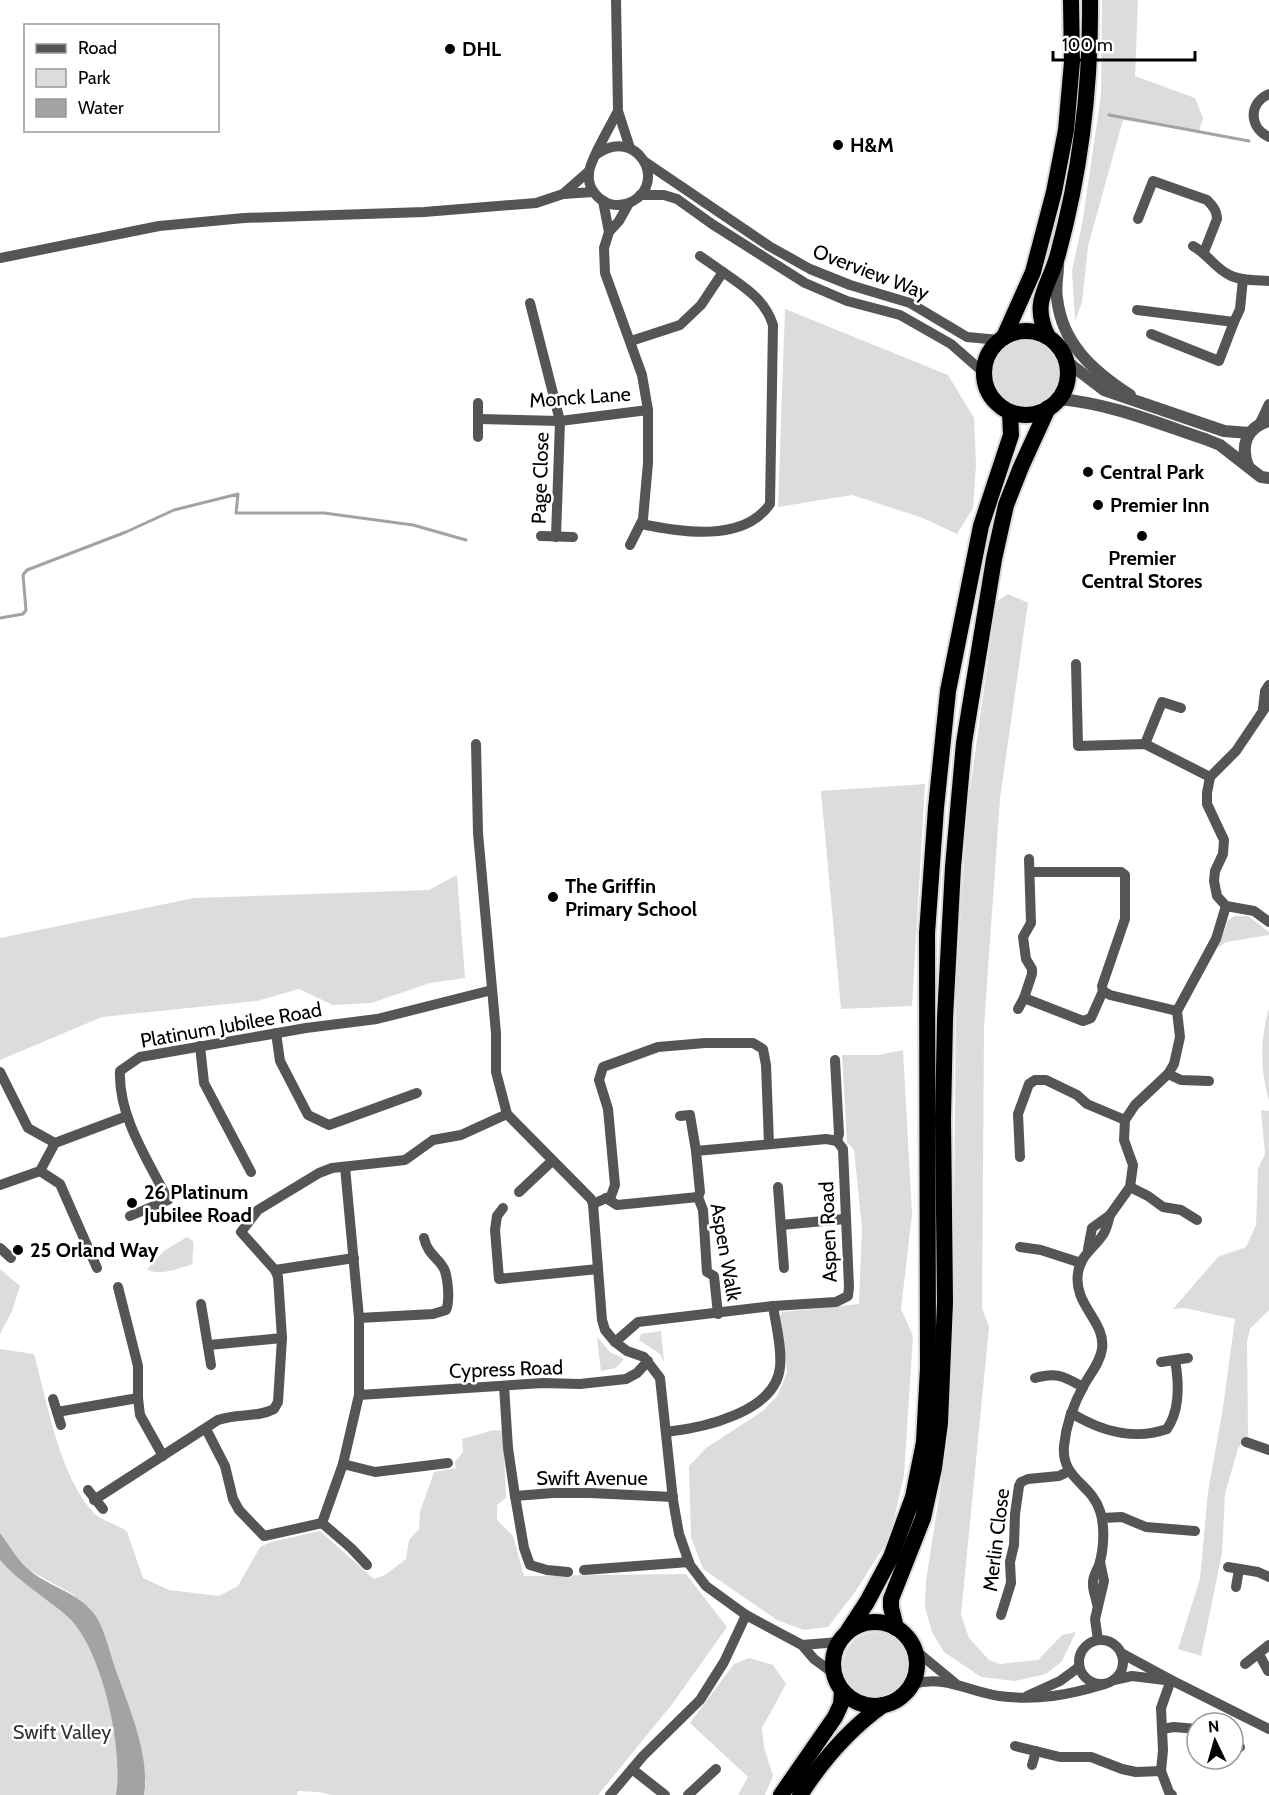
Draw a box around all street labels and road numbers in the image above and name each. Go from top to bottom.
street label: Overview Way [810,239,932,305]
street label: Monck Lane [528,381,632,413]
street label: Page Close [526,432,554,524]
street label: Platinum Jubilee Road [138,997,324,1053]
street label: Aspen Road [814,1181,842,1283]
street label: Aspen Walk [706,1201,746,1303]
street label: Cypress Road [449,1355,563,1383]
street label: Swift Avenue [536,1466,648,1490]
street label: Merlin Close [978,1487,1014,1593]

